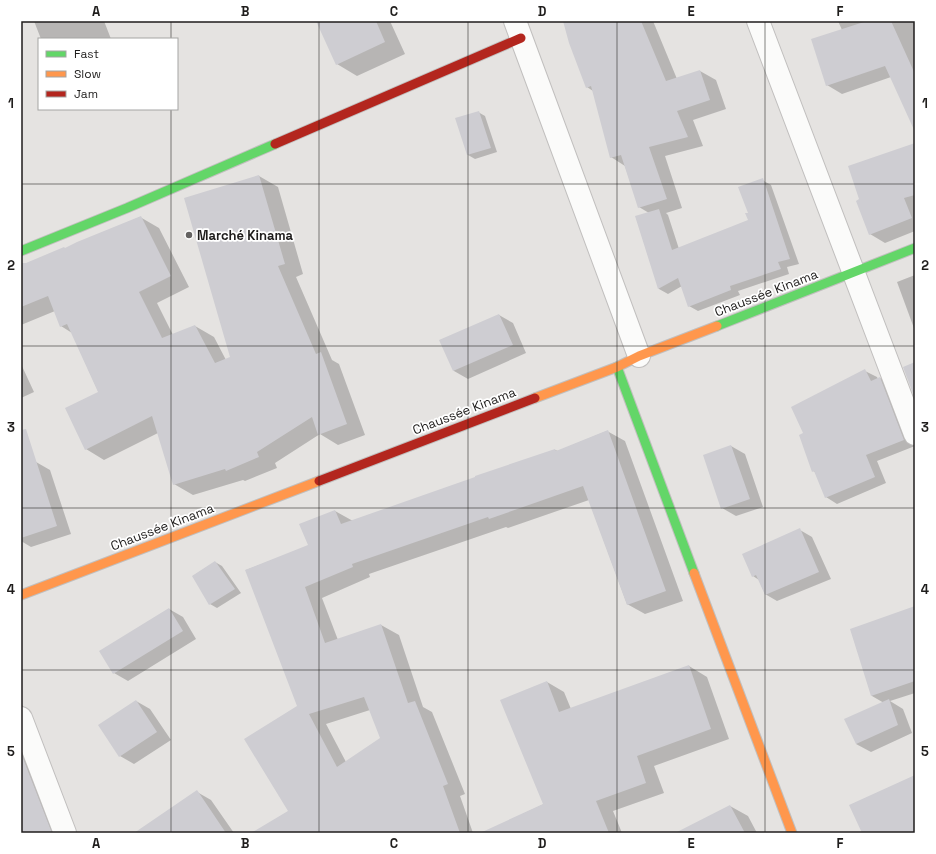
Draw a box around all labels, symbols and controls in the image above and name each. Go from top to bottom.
text: A [92,3,101,20]
text: B [241,3,250,20]
text: C [390,3,398,20]
text: D [538,3,547,20]
text: E [687,3,695,20]
text: F [837,3,844,20]
legend [38,38,178,110]
text: Fast [74,46,99,62]
text: Slow [74,66,101,82]
text: Jam [74,86,98,102]
text: 1 [8,95,14,112]
text: 1 [922,95,928,112]
place label: Marché Kinama [197,227,294,244]
marker: Marché Kinama [184,230,194,240]
text: 2 [7,257,15,274]
text: 2 [921,257,929,274]
street label: Chaussée Kinama [712,265,821,321]
street label: Chaussée Kinama [410,383,519,439]
text: 3 [7,419,15,436]
text: 3 [921,419,929,436]
street label: Chaussée Kinama [108,499,217,555]
text: 4 [7,581,15,598]
text: 4 [921,581,929,598]
text: 5 [7,743,15,760]
text: 5 [921,743,929,760]
text: A [92,835,101,852]
text: B [241,835,250,852]
text: C [390,835,398,852]
text: D [538,835,547,852]
text: E [687,835,695,852]
text: F [837,835,844,852]

